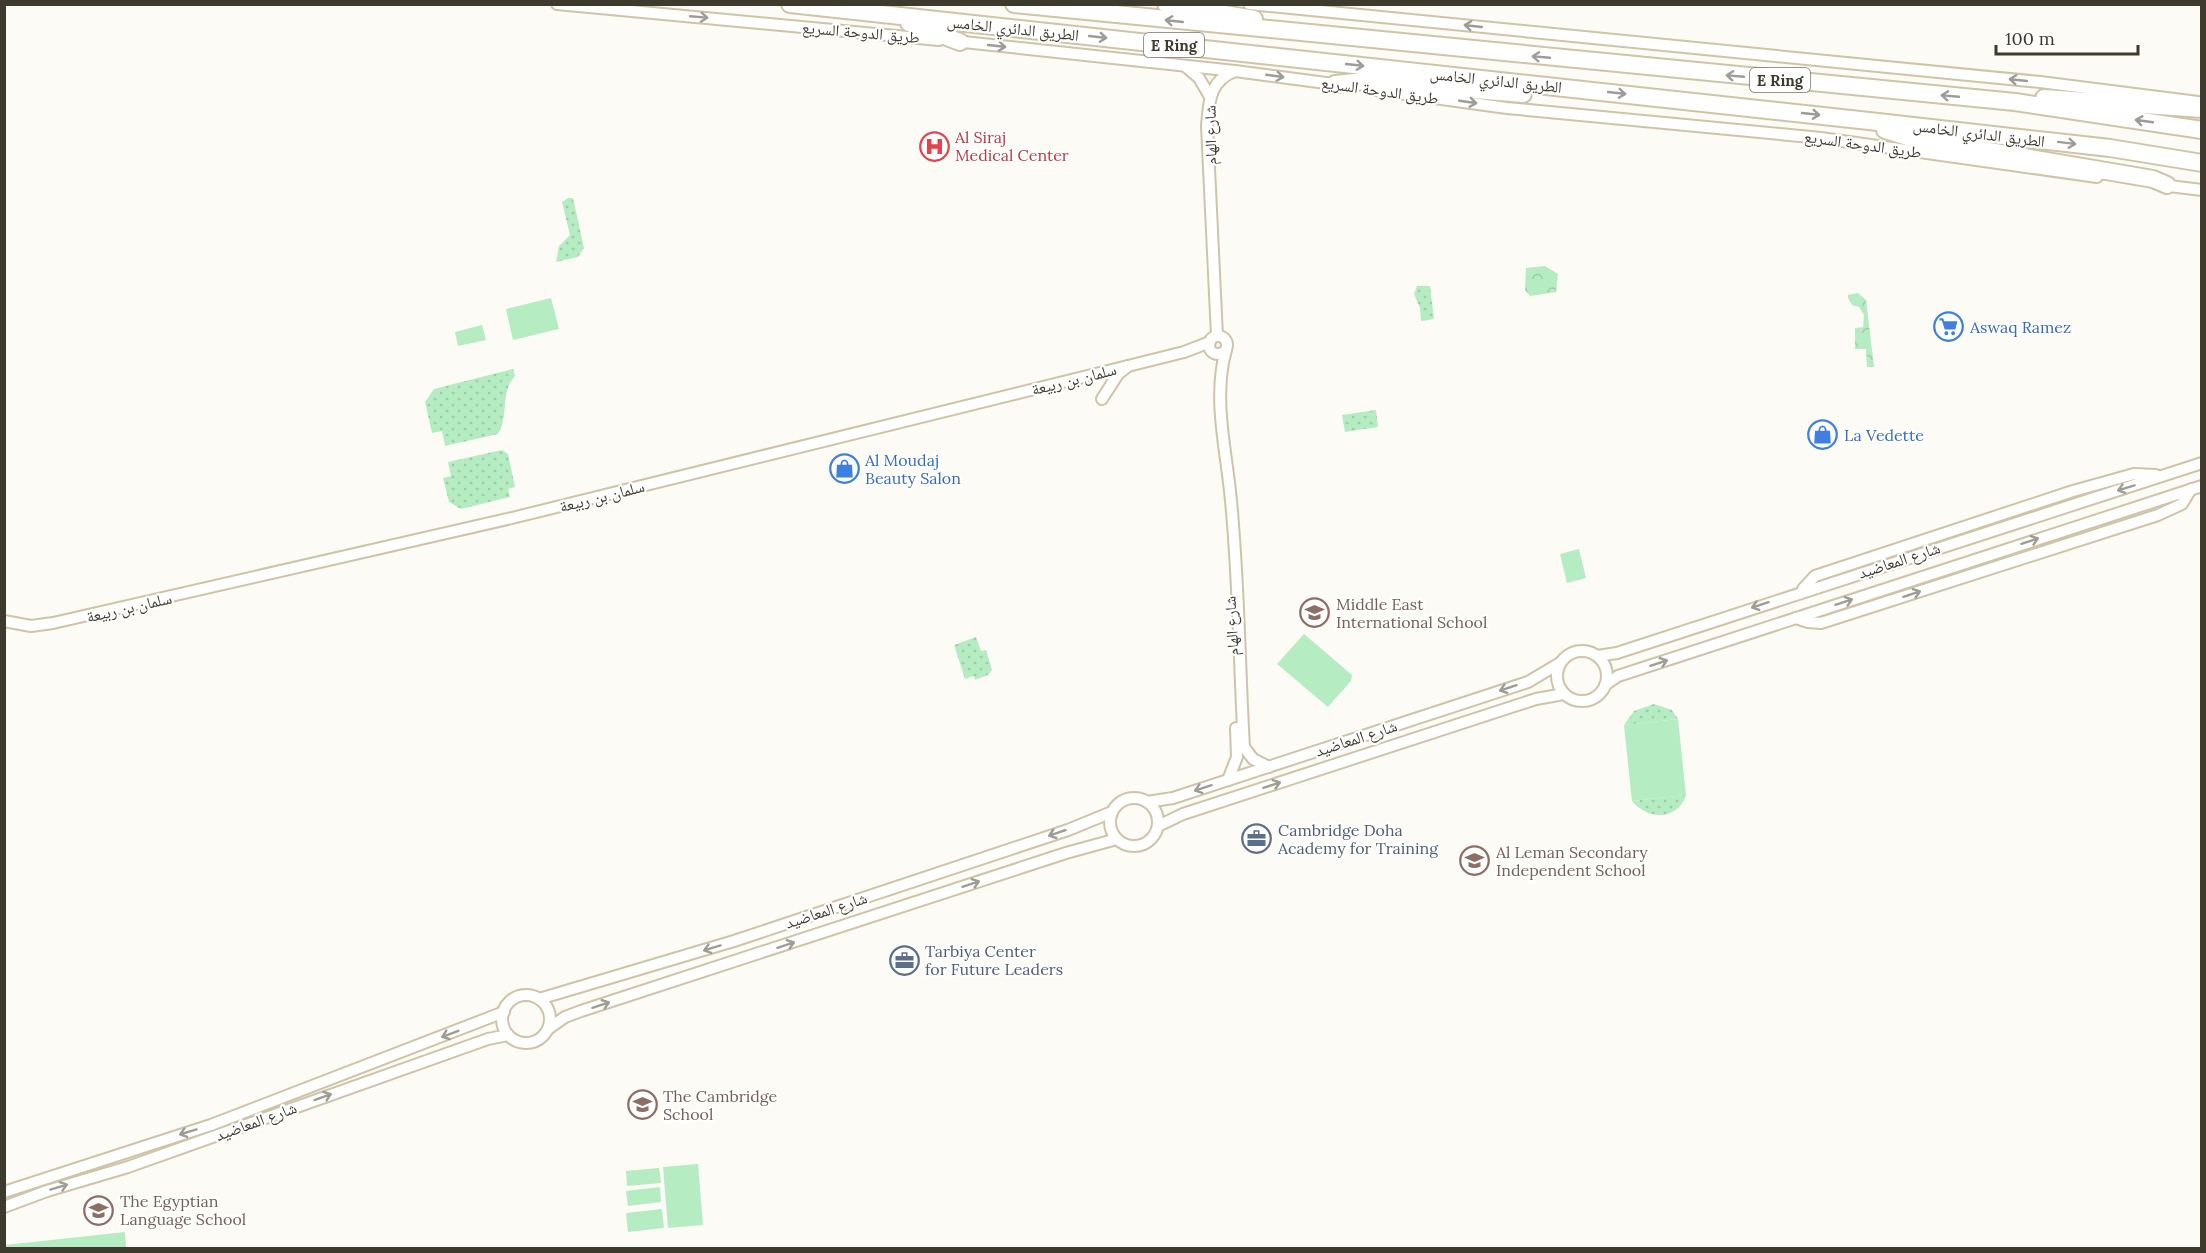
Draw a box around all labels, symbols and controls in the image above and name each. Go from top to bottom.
street label: الطريق الدائري الخامس [946,11,1080,48]
one-way arrow [688,12,708,23]
one-way arrow [1165,15,1185,26]
street label: طريق الدوحة السريع [801,17,921,48]
scale bar [1996,18,2138,56]
one-way arrow [1463,20,1483,31]
text: 100 m [2005,27,2055,50]
one-way arrow [1088,32,1108,43]
road number: E Ring [1144,33,1204,57]
one-way arrow [987,41,1007,52]
one-way arrow [1532,51,1552,62]
one-way arrow [1345,59,1364,70]
street label: الطريق الدائري الخامس [1429,63,1563,100]
road number: E Ring [1750,68,1810,92]
one-way arrow [1726,70,1746,81]
one-way arrow [1264,71,1284,82]
street label: طريق الدوحة السريع [1320,72,1440,109]
one-way arrow [2009,74,2029,85]
one-way arrow [1606,88,1626,99]
one-way arrow [1941,90,1961,101]
one-way arrow [1457,97,1477,108]
street label: شارع الهام [1199,105,1222,165]
one-way arrow [1800,109,1820,120]
street label: الطريق الدائري الخامس [1912,115,2046,154]
one-way arrow [2134,116,2154,127]
street label: طريق الدوحة السريع [1803,126,1923,163]
place label: Al Siraj Medical Center [954,127,1069,165]
hospital icon: Al Siraj Medical Center [918,130,950,162]
one-way arrow [2057,138,2076,149]
supermarket icon: Aswaq Ramez [1933,311,1965,343]
place label: Aswaq Ramez [1969,317,2071,337]
street label: سلمان بن ربيعة [1029,359,1119,400]
shop icon: La Vedette [1807,419,1839,451]
place label: La Vedette [1844,425,1924,445]
place label: Al Moudaj Beauty Salon [864,450,961,488]
shop icon: Al Moudaj Beauty Salon [828,453,860,485]
street label: سلمان بن ربيعة [557,476,647,517]
one-way arrow [2117,483,2136,494]
one-way arrow [2020,535,2039,546]
street label: شارع المعاضيد [1855,537,1943,584]
street label: سلمان بن ربيعة [84,587,174,627]
one-way arrow [1902,587,1921,598]
place label: Middle East International School [1336,594,1487,632]
street label: شارع الهام [1219,596,1244,656]
one-way arrow [1834,596,1853,607]
school or university icon: Middle East International School [1299,597,1331,629]
one-way arrow [1751,600,1770,611]
one-way arrow [1649,657,1668,668]
one-way arrow [1499,684,1518,695]
street label: شارع المعاضيد [1312,715,1400,762]
one-way arrow [1262,779,1281,790]
one-way arrow [1194,784,1213,795]
place label: Cambridge Doha Academy for Training [1277,820,1439,858]
office icon: Cambridge Doha Academy for Training [1241,823,1273,855]
one-way arrow [1048,829,1067,840]
place label: Al Leman Secondary Independent School [1495,842,1648,880]
school or university icon: Al Leman Secondary Independent School [1459,845,1491,877]
one-way arrow [961,877,980,888]
street label: شارع المعاضيد [782,887,870,934]
one-way arrow [776,938,795,949]
place label: Tarbiya Center for Future Leaders [925,941,1063,979]
one-way arrow [703,943,722,954]
office icon: Tarbiya Center for Future Leaders [888,944,920,976]
one-way arrow [591,999,610,1010]
one-way arrow [441,1029,459,1040]
place label: The Cambridge School [663,1086,778,1124]
school or university icon: The Cambridge School [626,1089,658,1121]
one-way arrow [314,1091,332,1102]
street label: شارع المعاضيد [213,1097,300,1146]
one-way arrow [179,1127,198,1138]
one-way arrow [50,1181,69,1192]
place label: The Egyptian Language School [120,1191,246,1229]
school or university icon: The Egyptian Language School [83,1194,115,1226]

